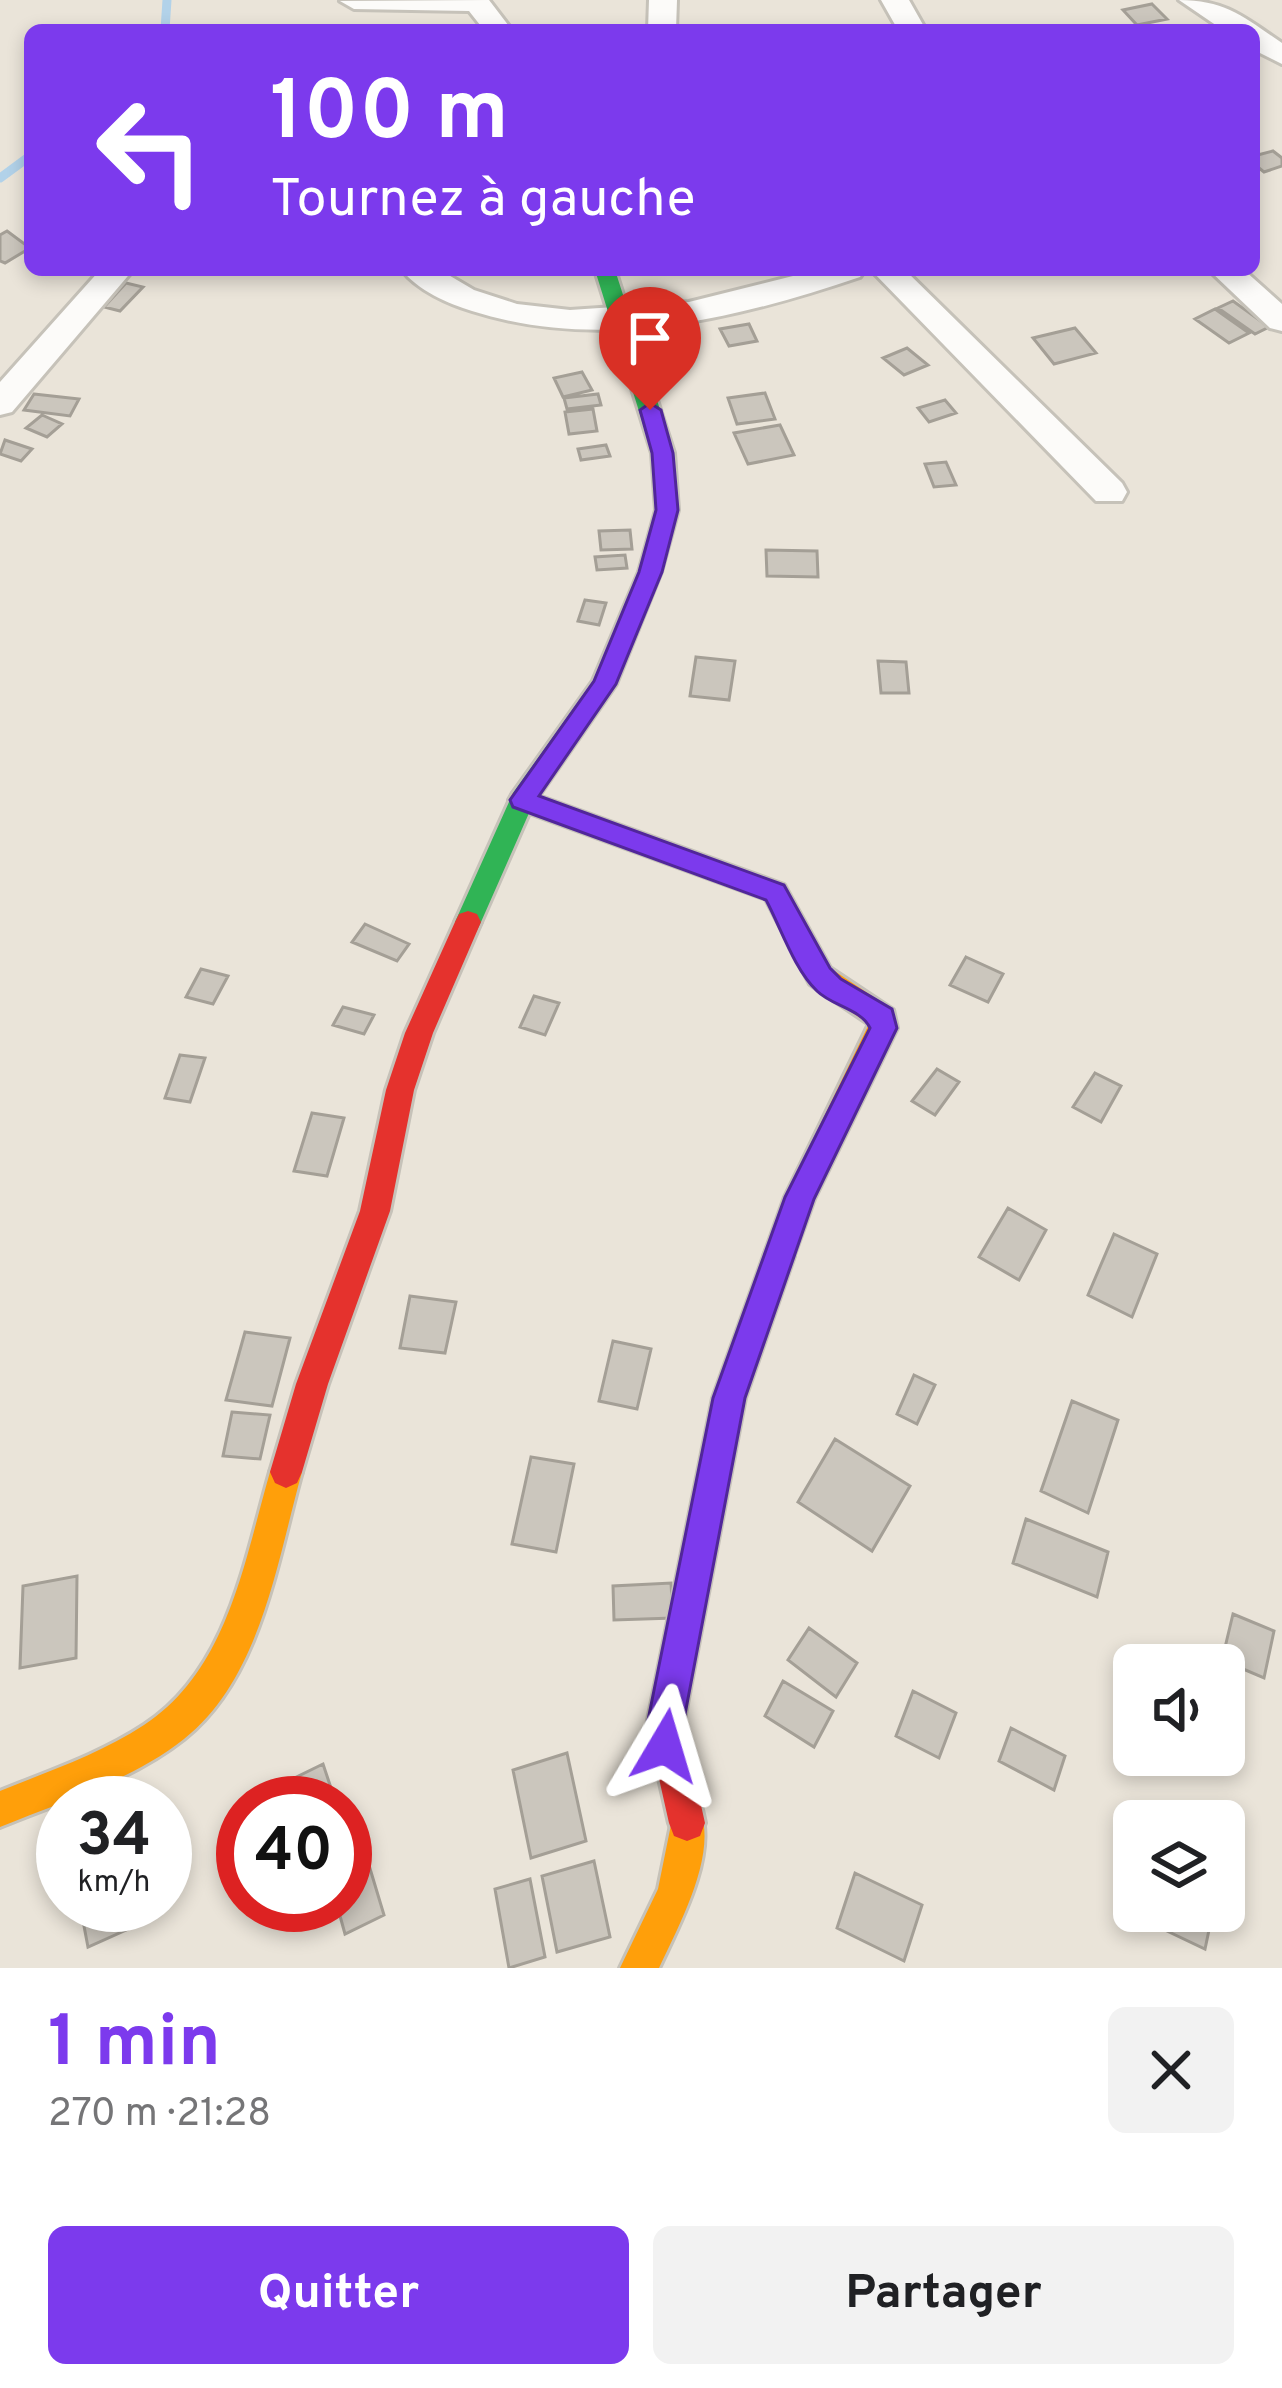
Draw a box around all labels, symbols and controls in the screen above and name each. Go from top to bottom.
text: 100 m [270,63,509,169]
icon: left [72,72,228,228]
text: Tournez à gauche [270,167,696,236]
pin [599,287,701,410]
icon: arrive [617,305,683,371]
map controls [1113,1644,1245,1932]
button: sound [1113,1644,1245,1776]
position arrow [602,1683,728,1809]
speed limit sign: 40 [216,1776,372,1932]
button: layers [1113,1800,1245,1932]
text: 34 [77,1801,151,1877]
text: km/h [78,1865,150,1902]
text: 1 min [48,2000,221,2092]
button: close [1108,2007,1234,2133]
text: 270 m · 21:28 [48,2091,271,2140]
button: Quitter [48,2226,629,2364]
button: Partager [653,2226,1234,2364]

